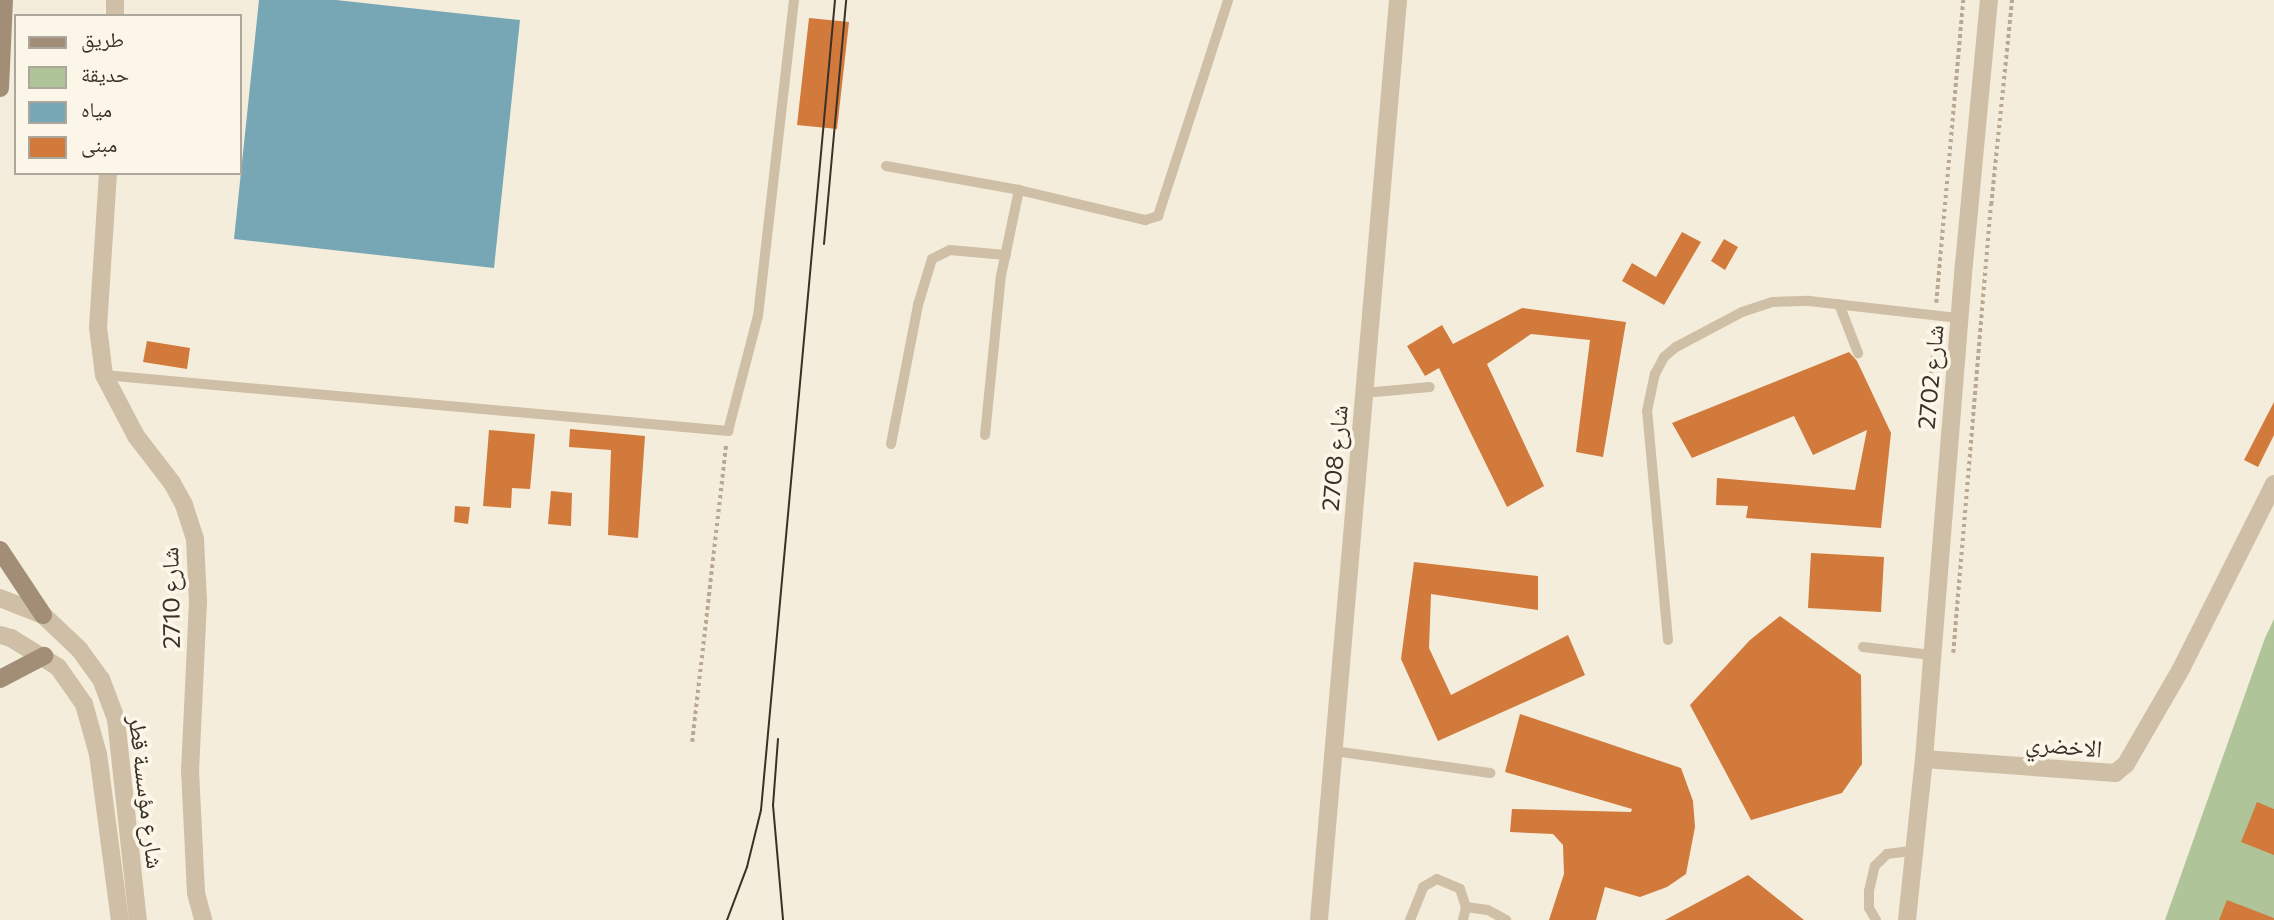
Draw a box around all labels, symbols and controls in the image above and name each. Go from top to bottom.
legend [14,14,242,175]
text: طريق [81,26,124,51]
text: حديقة [81,61,129,86]
text: مياه [81,96,112,121]
text: مبنى [81,131,117,156]
street label: شارع 2702 [1911,323,1949,431]
street label: شارع 2708 [1315,404,1353,512]
street label: شارع 2710 [155,547,185,649]
street label: شارع مؤسسة قطر [123,714,171,870]
street label: الاخضري [2025,727,2103,763]

